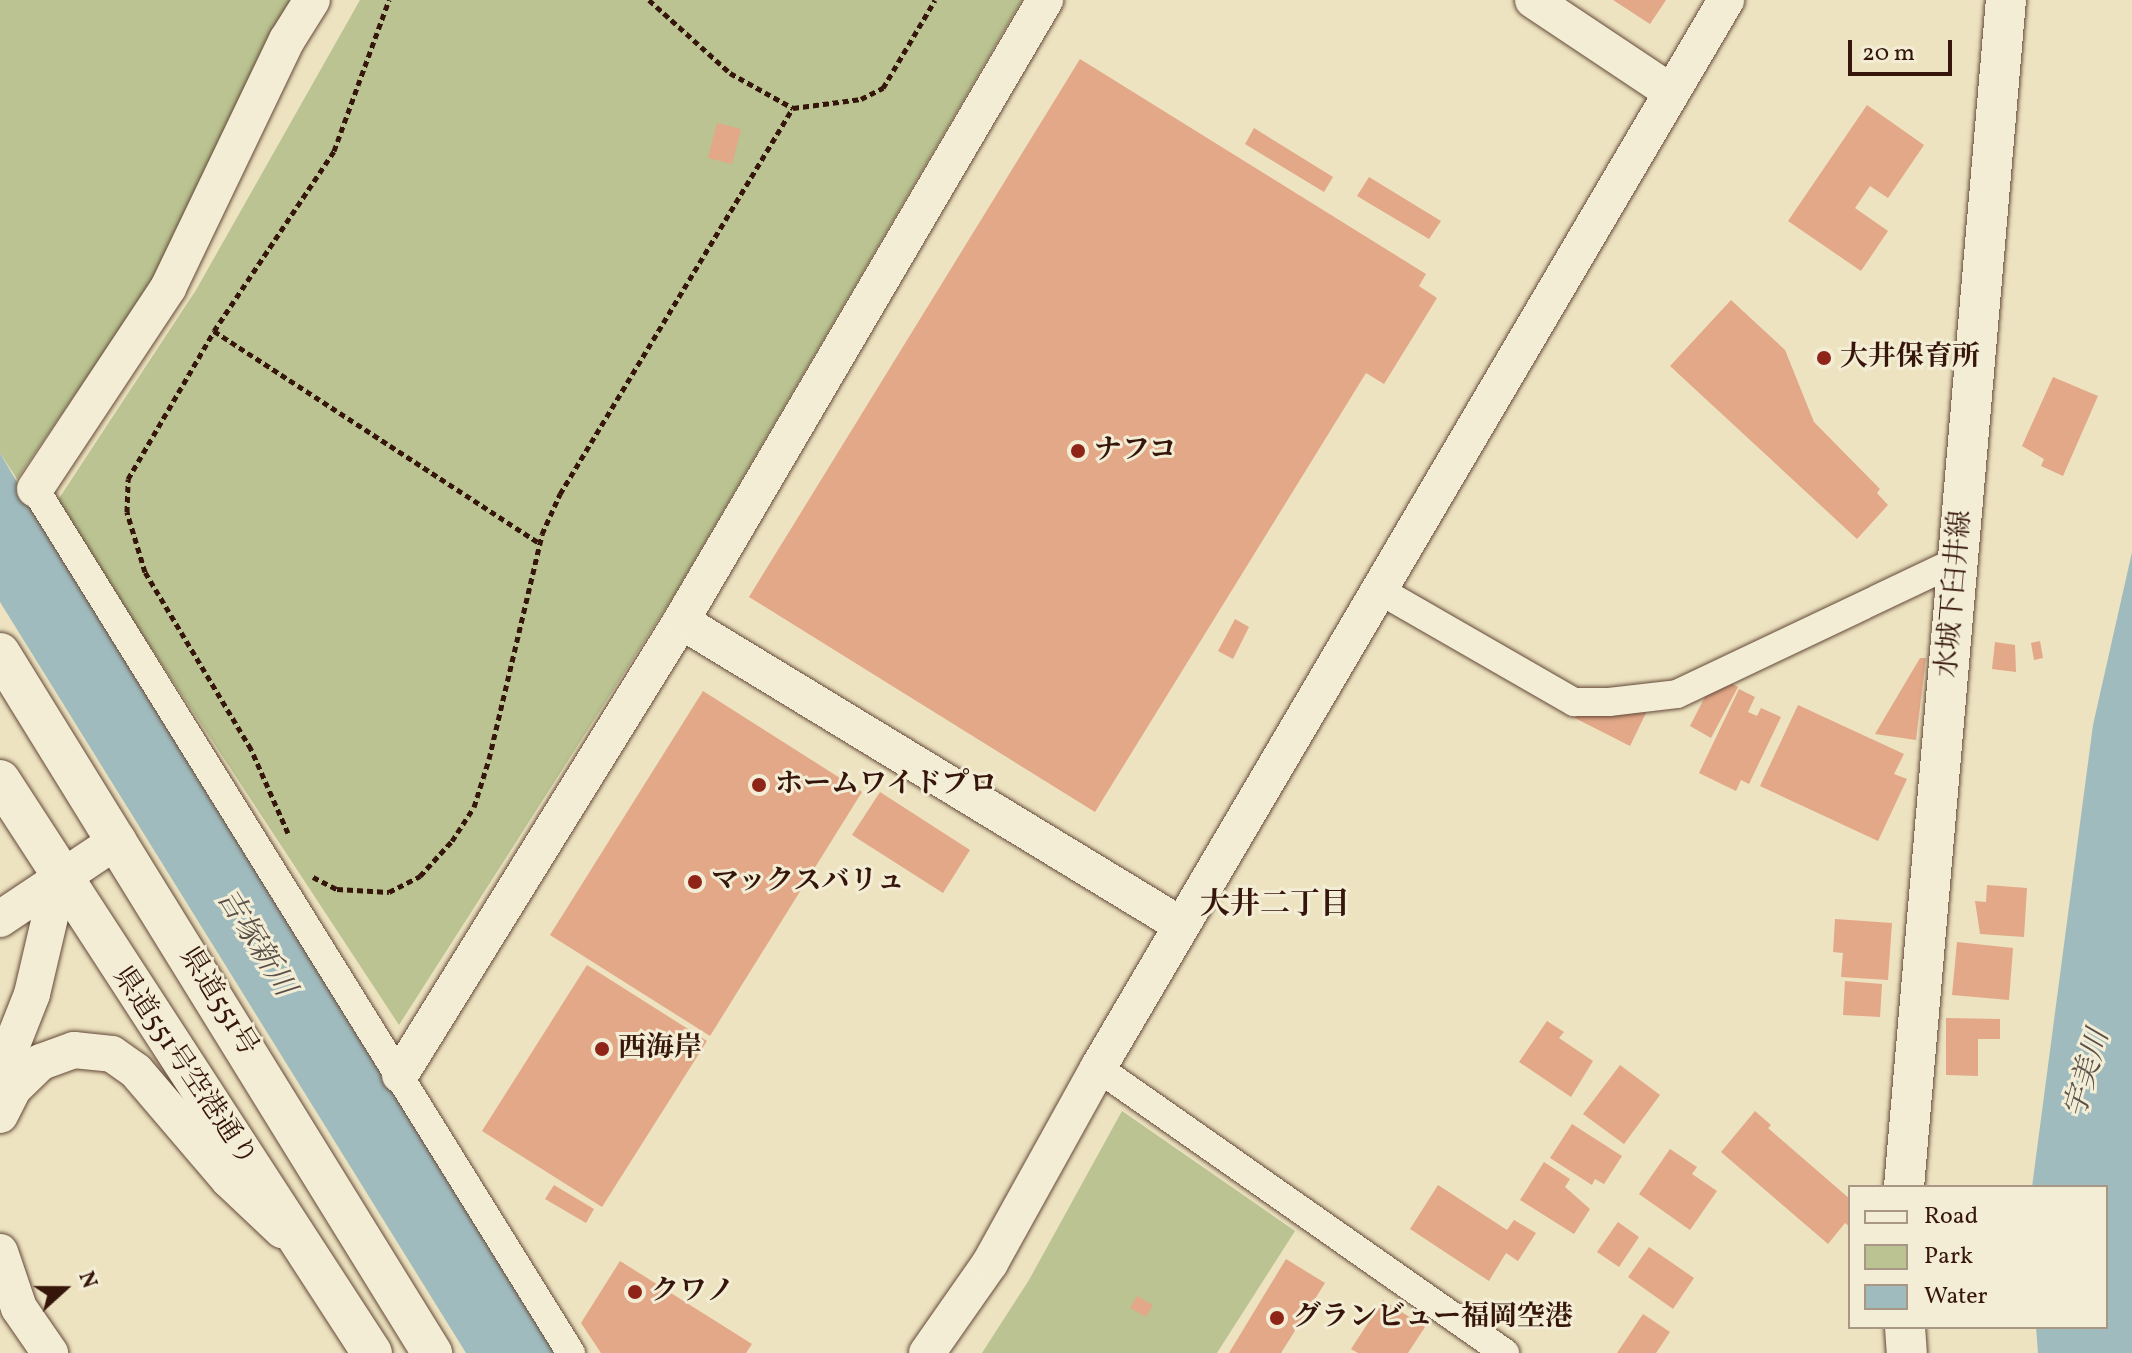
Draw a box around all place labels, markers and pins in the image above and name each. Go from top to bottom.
place label: 大井保育所 [1840,341,1980,375]
marker: 大井保育所 [1815,349,1833,367]
place label: ナフコ [1094,434,1178,468]
marker: ナフコ [1069,442,1087,460]
place label: ホームワイドプロ [775,768,999,802]
marker: ホームワイドプロ [750,776,768,794]
place label: マックスバリュ [711,865,907,899]
marker: マックスバリュ [686,873,704,891]
place label: 西海岸 [618,1032,702,1066]
marker: 西海岸 [593,1040,611,1058]
place label: クワノ [651,1275,735,1309]
marker: クワノ [626,1283,644,1301]
place label: グランビュー福岡空港 [1293,1301,1573,1335]
marker: グランビュー福岡空港 [1268,1309,1286,1327]

